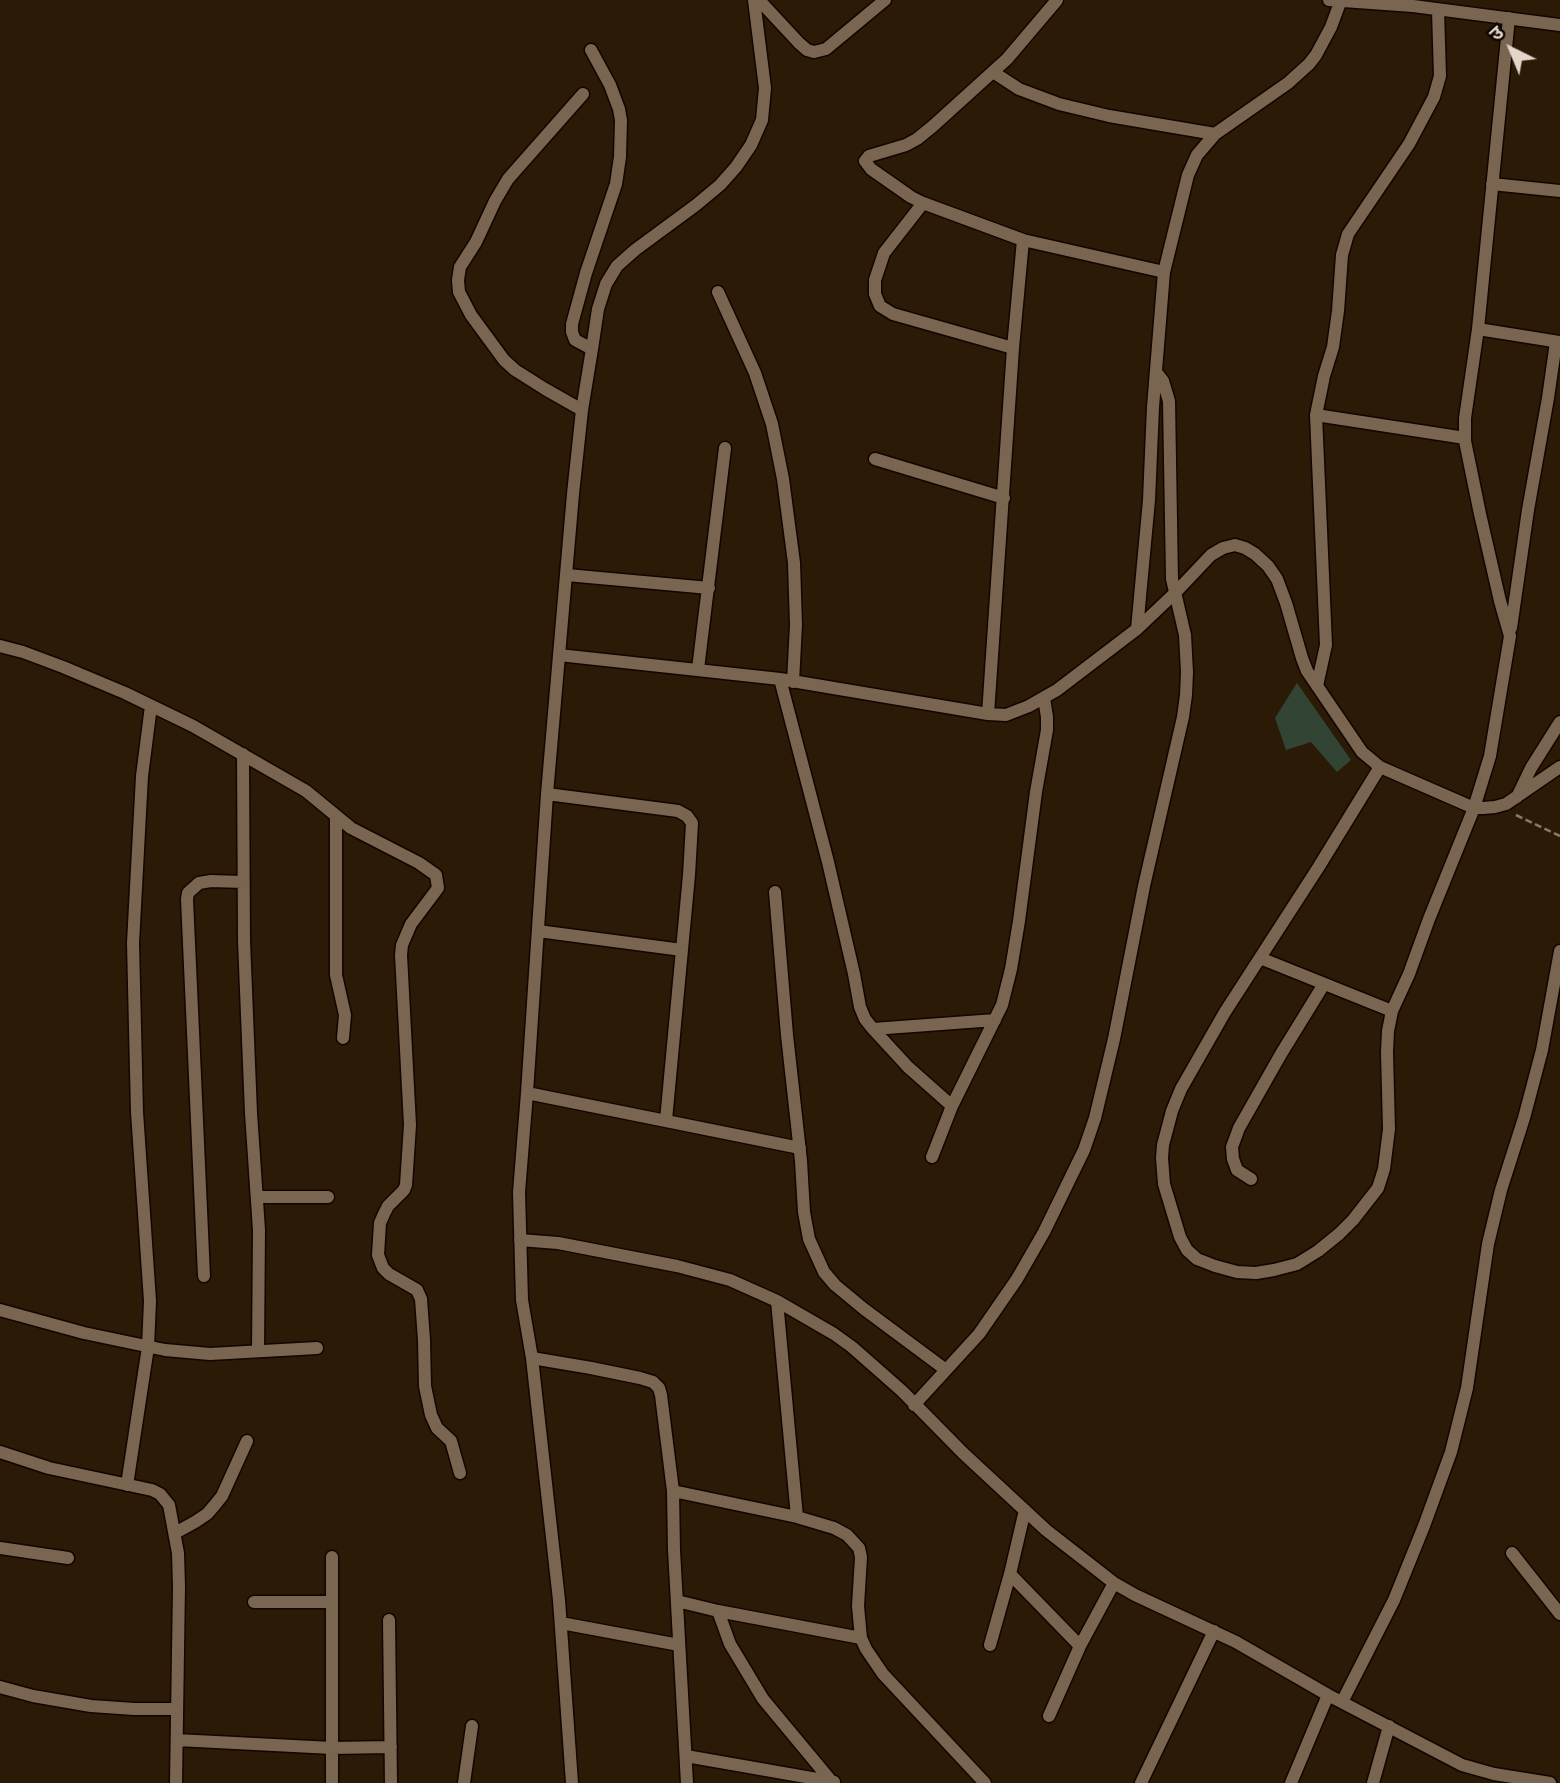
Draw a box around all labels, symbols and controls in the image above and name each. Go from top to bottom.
north arrow [1476,14,1546,84]
text: उ [1484,21,1508,45]

